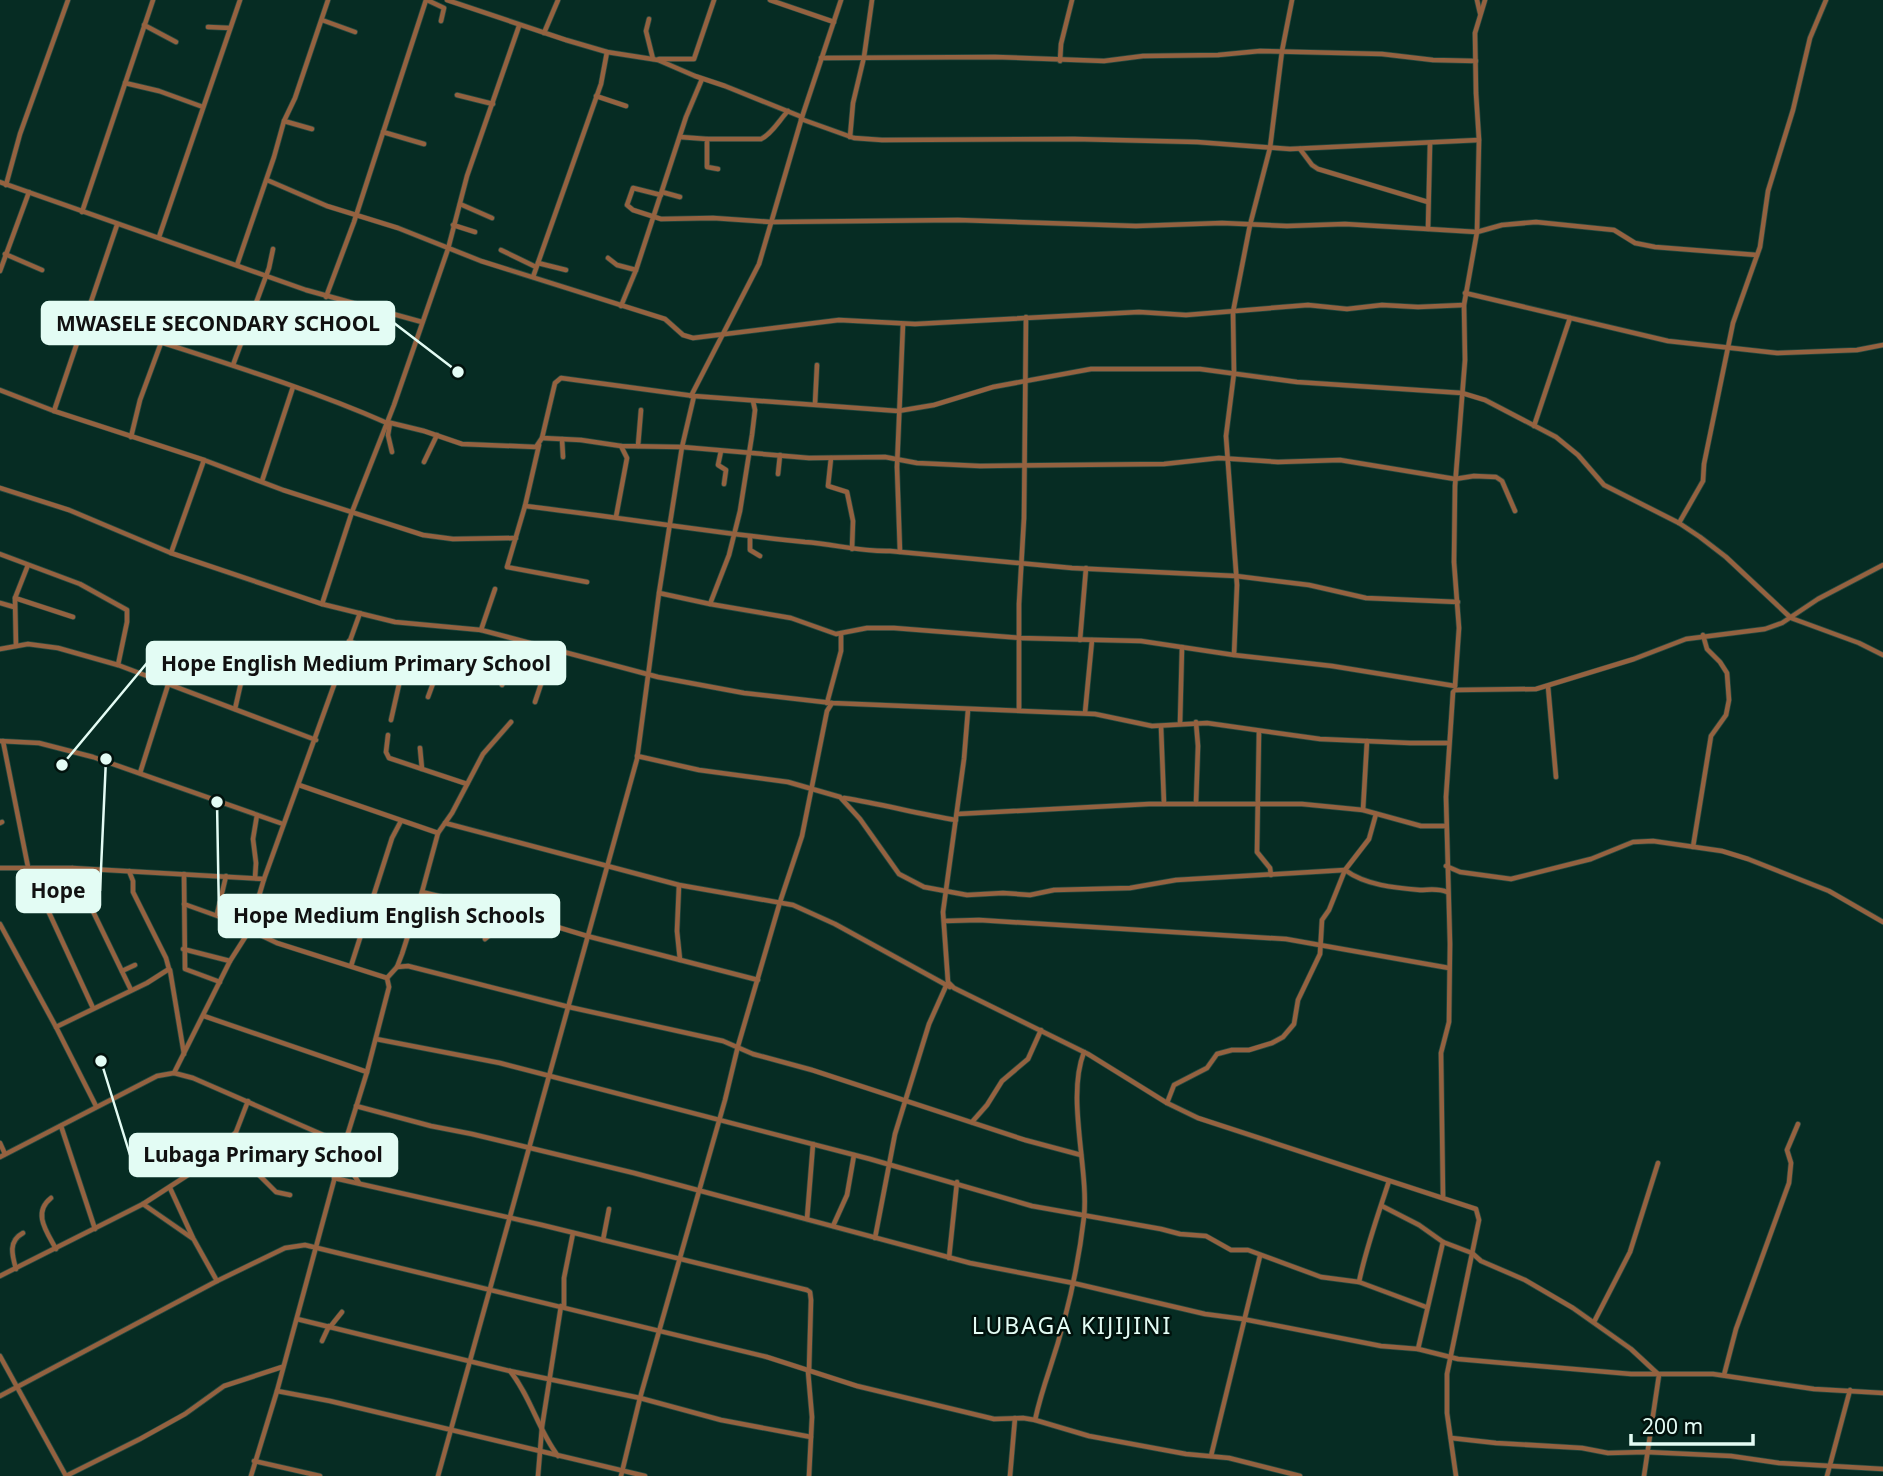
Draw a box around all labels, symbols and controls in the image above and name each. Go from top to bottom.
callout: MWASELE SECONDARY SCHOOL [42,302,394,344]
text: MWASELE SECONDARY SCHOOL [56,309,380,337]
callout: Hope English Medium Primary School [147,642,565,684]
text: Hope English Medium Primary School [161,649,551,677]
callout: Hope [17,870,100,912]
text: Hope [31,876,86,904]
callout: Hope Medium English Schools [219,895,559,937]
text: Hope Medium English Schools [233,901,545,929]
callout: Lubaga Primary School [130,1134,397,1176]
text: Lubaga Primary School [143,1140,383,1168]
district label: LUBAGA KIJIJINI [972,1309,1172,1341]
scale bar [1631,1402,1754,1446]
text: 200 m [1642,1412,1703,1440]

